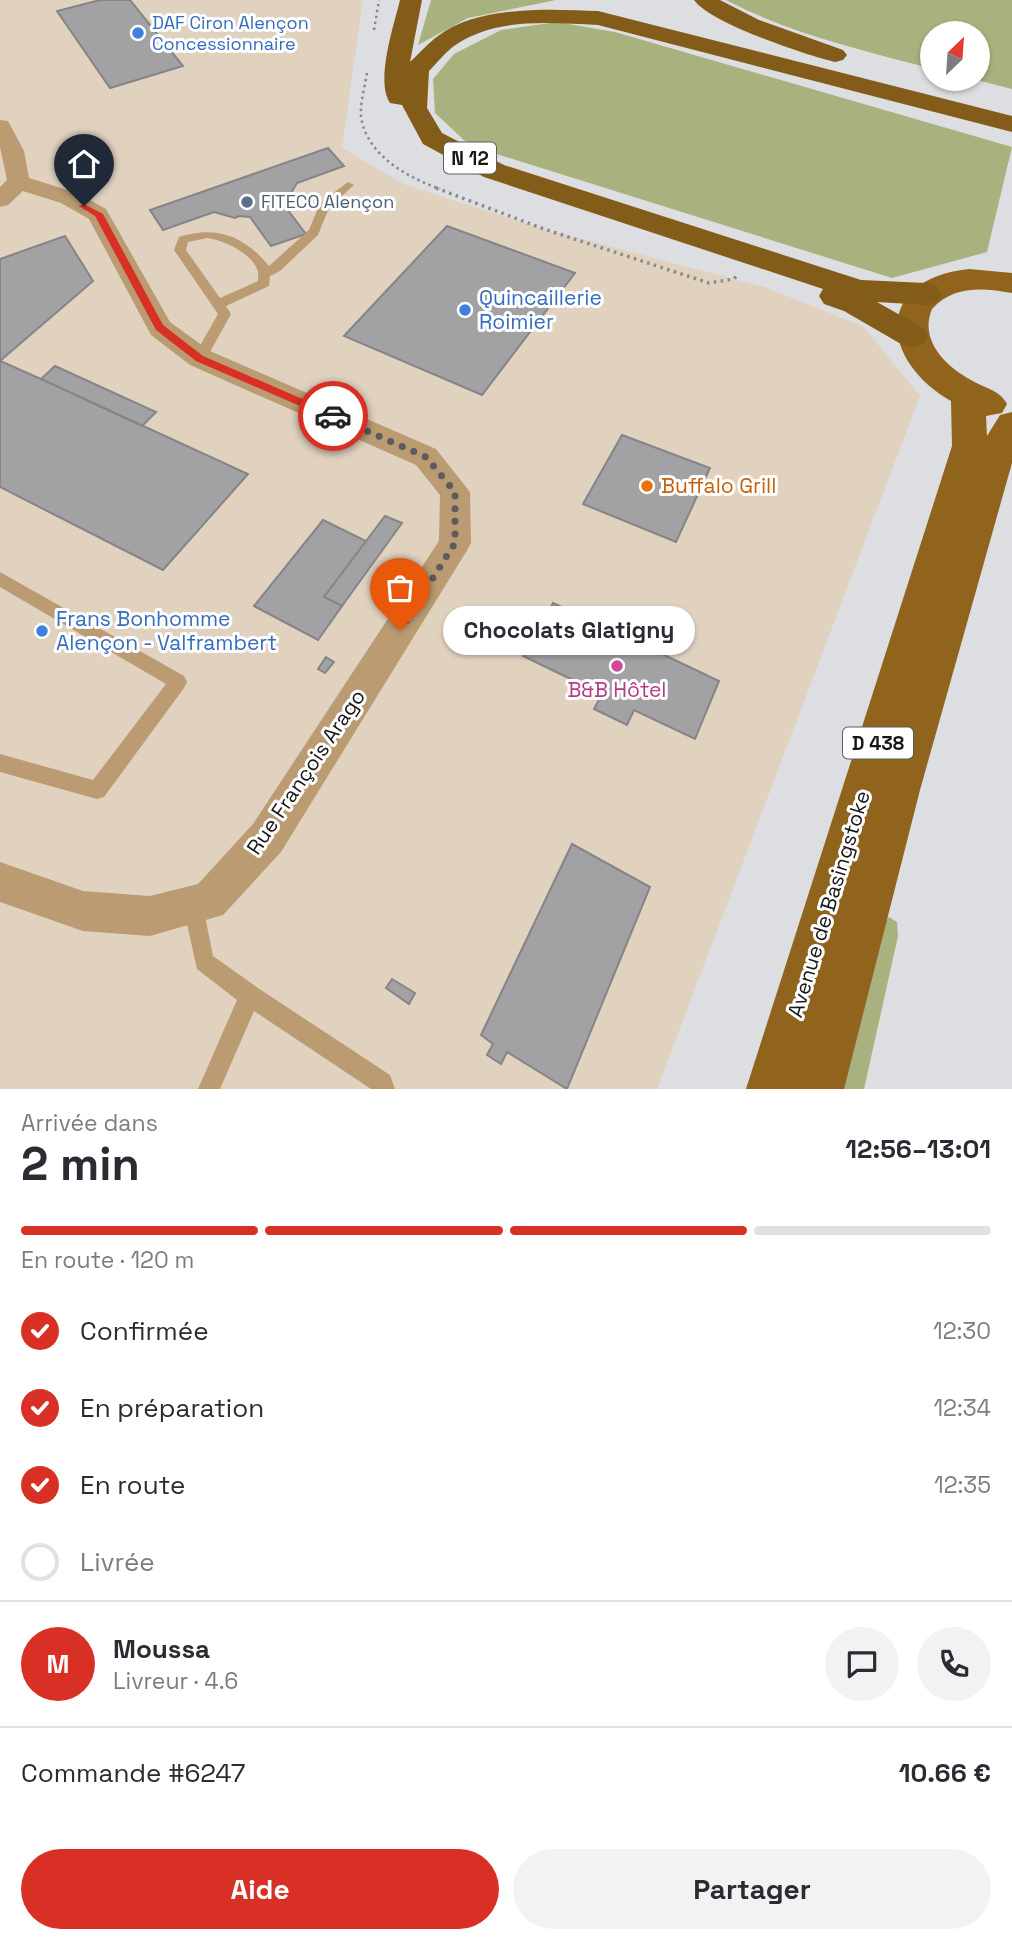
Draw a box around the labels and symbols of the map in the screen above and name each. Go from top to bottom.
place label: DAF Ciron Alençon Concessionnaire [152,11,309,55]
north arrow [920,21,990,91]
marker: DAF Ciron Alençon Concessionnaire [130,25,146,41]
pin [54,134,114,206]
road number: N 12 [444,142,496,174]
place label: FITECO Alençon [261,190,394,213]
marker: FITECO Alençon [239,194,255,210]
place label: Quincaillerie Roimier [479,284,602,335]
marker: Quincaillerie Roimier [457,302,473,318]
courier [298,381,368,451]
place label: Buffalo Grill [661,472,776,499]
marker: Buffalo Grill [639,478,655,494]
pin [370,558,430,630]
place label: Frans Bonhomme Alençon - Valframbert [56,605,277,656]
callout: Chocolats Glatigny [442,606,694,654]
marker: Frans Bonhomme Alençon - Valframbert [34,623,50,639]
marker: B&B Hôtel [609,658,625,674]
place label: B&B Hôtel [567,676,667,703]
street label: Rue François Arago [240,684,371,860]
road number: D 438 [843,728,913,758]
street label: Avenue de Basingstoke [781,787,876,1020]

